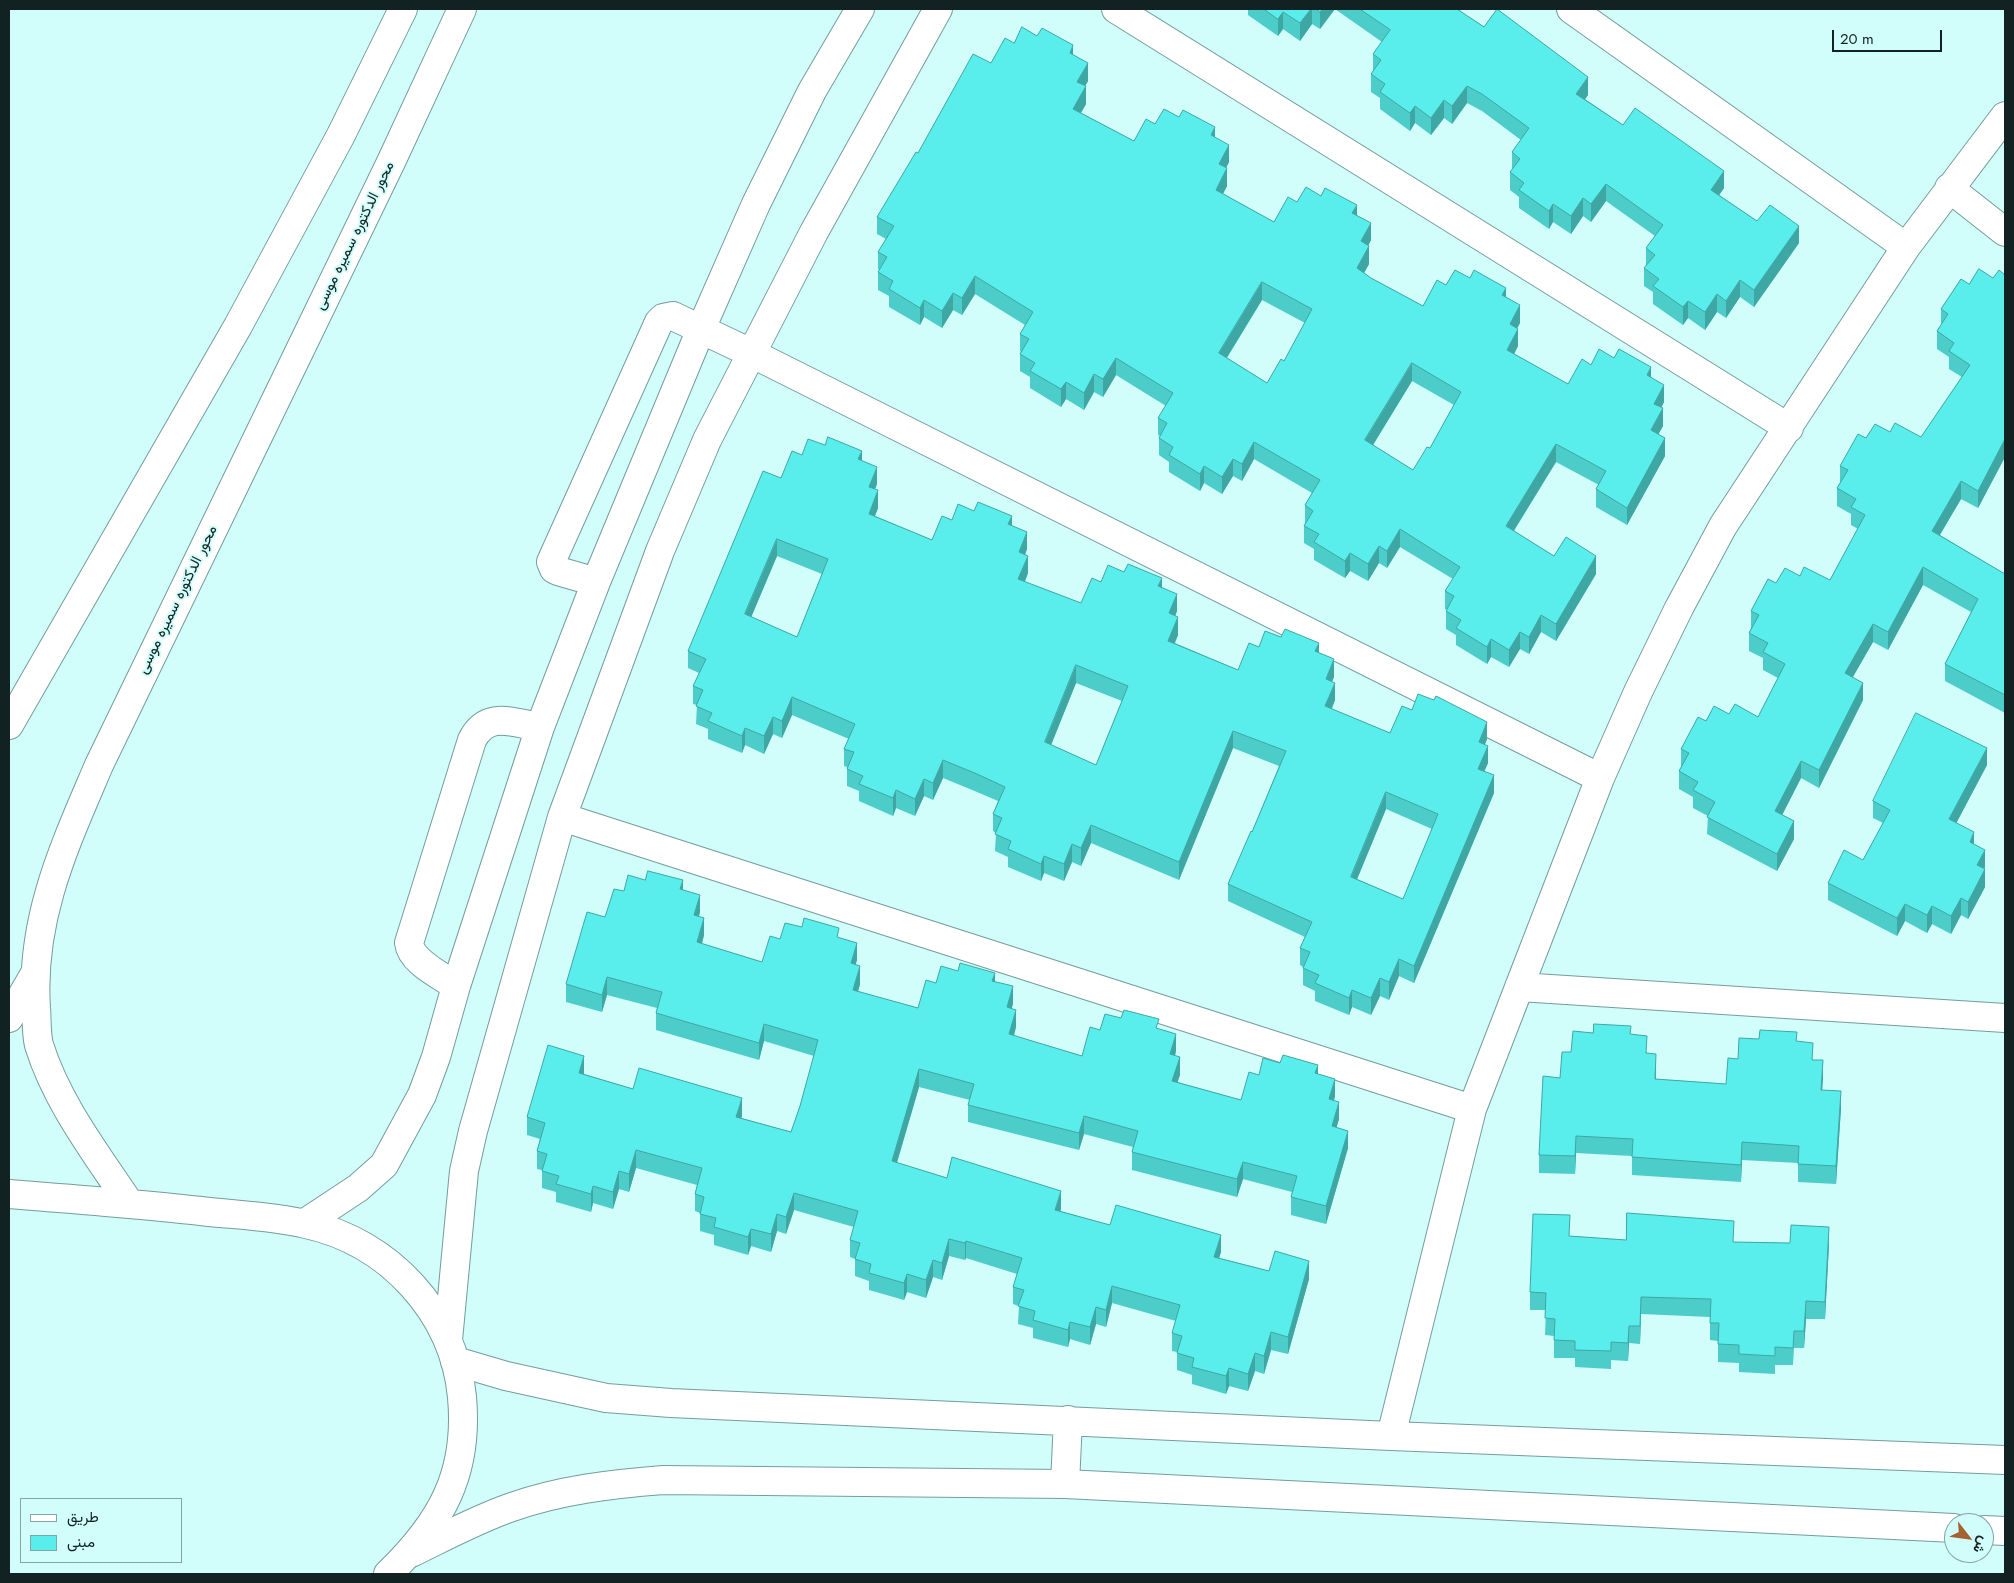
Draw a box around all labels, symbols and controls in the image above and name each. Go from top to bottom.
scale bar [1834,20,1944,52]
text: 20 m [1840,28,1874,50]
street label: محور الدكتوره سميره موسى [311,159,399,313]
street label: محور الدكتوره سميره موسى [134,523,222,677]
legend [20,1498,182,1563]
text: طريق [67,1506,99,1528]
north arrow [1944,1513,1994,1563]
text: مبنى [67,1531,95,1553]
text: ش [1968,1533,1994,1557]

